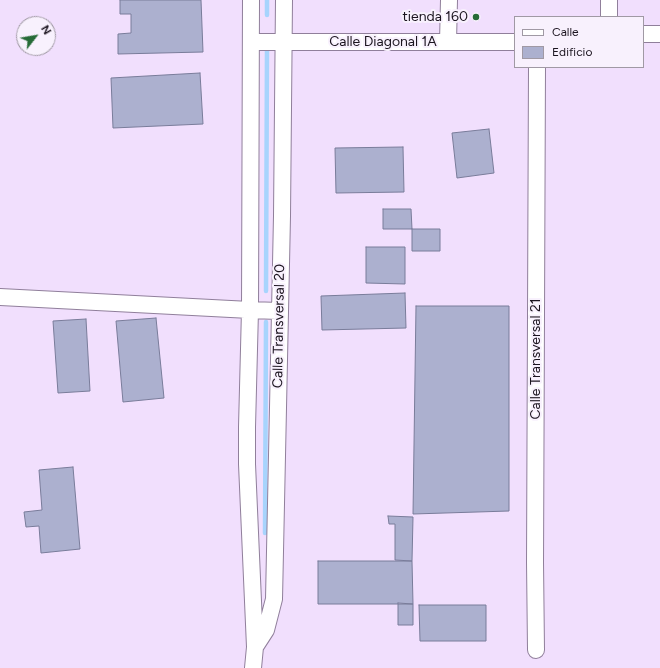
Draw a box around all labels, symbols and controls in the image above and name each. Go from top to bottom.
place label: tienda 160 [403,9,468,25]
marker: tienda 160 [471,12,481,22]
north arrow [16,16,56,56]
legend [514,16,644,68]
text: N [38,23,54,37]
text: Calle [552,25,579,39]
street label: Calle Diagonal 1A [329,34,437,50]
text: Edificio [552,45,592,59]
street label: Calle Transversal 20 [270,264,288,388]
street label: Calle Transversal 21 [528,298,544,420]

